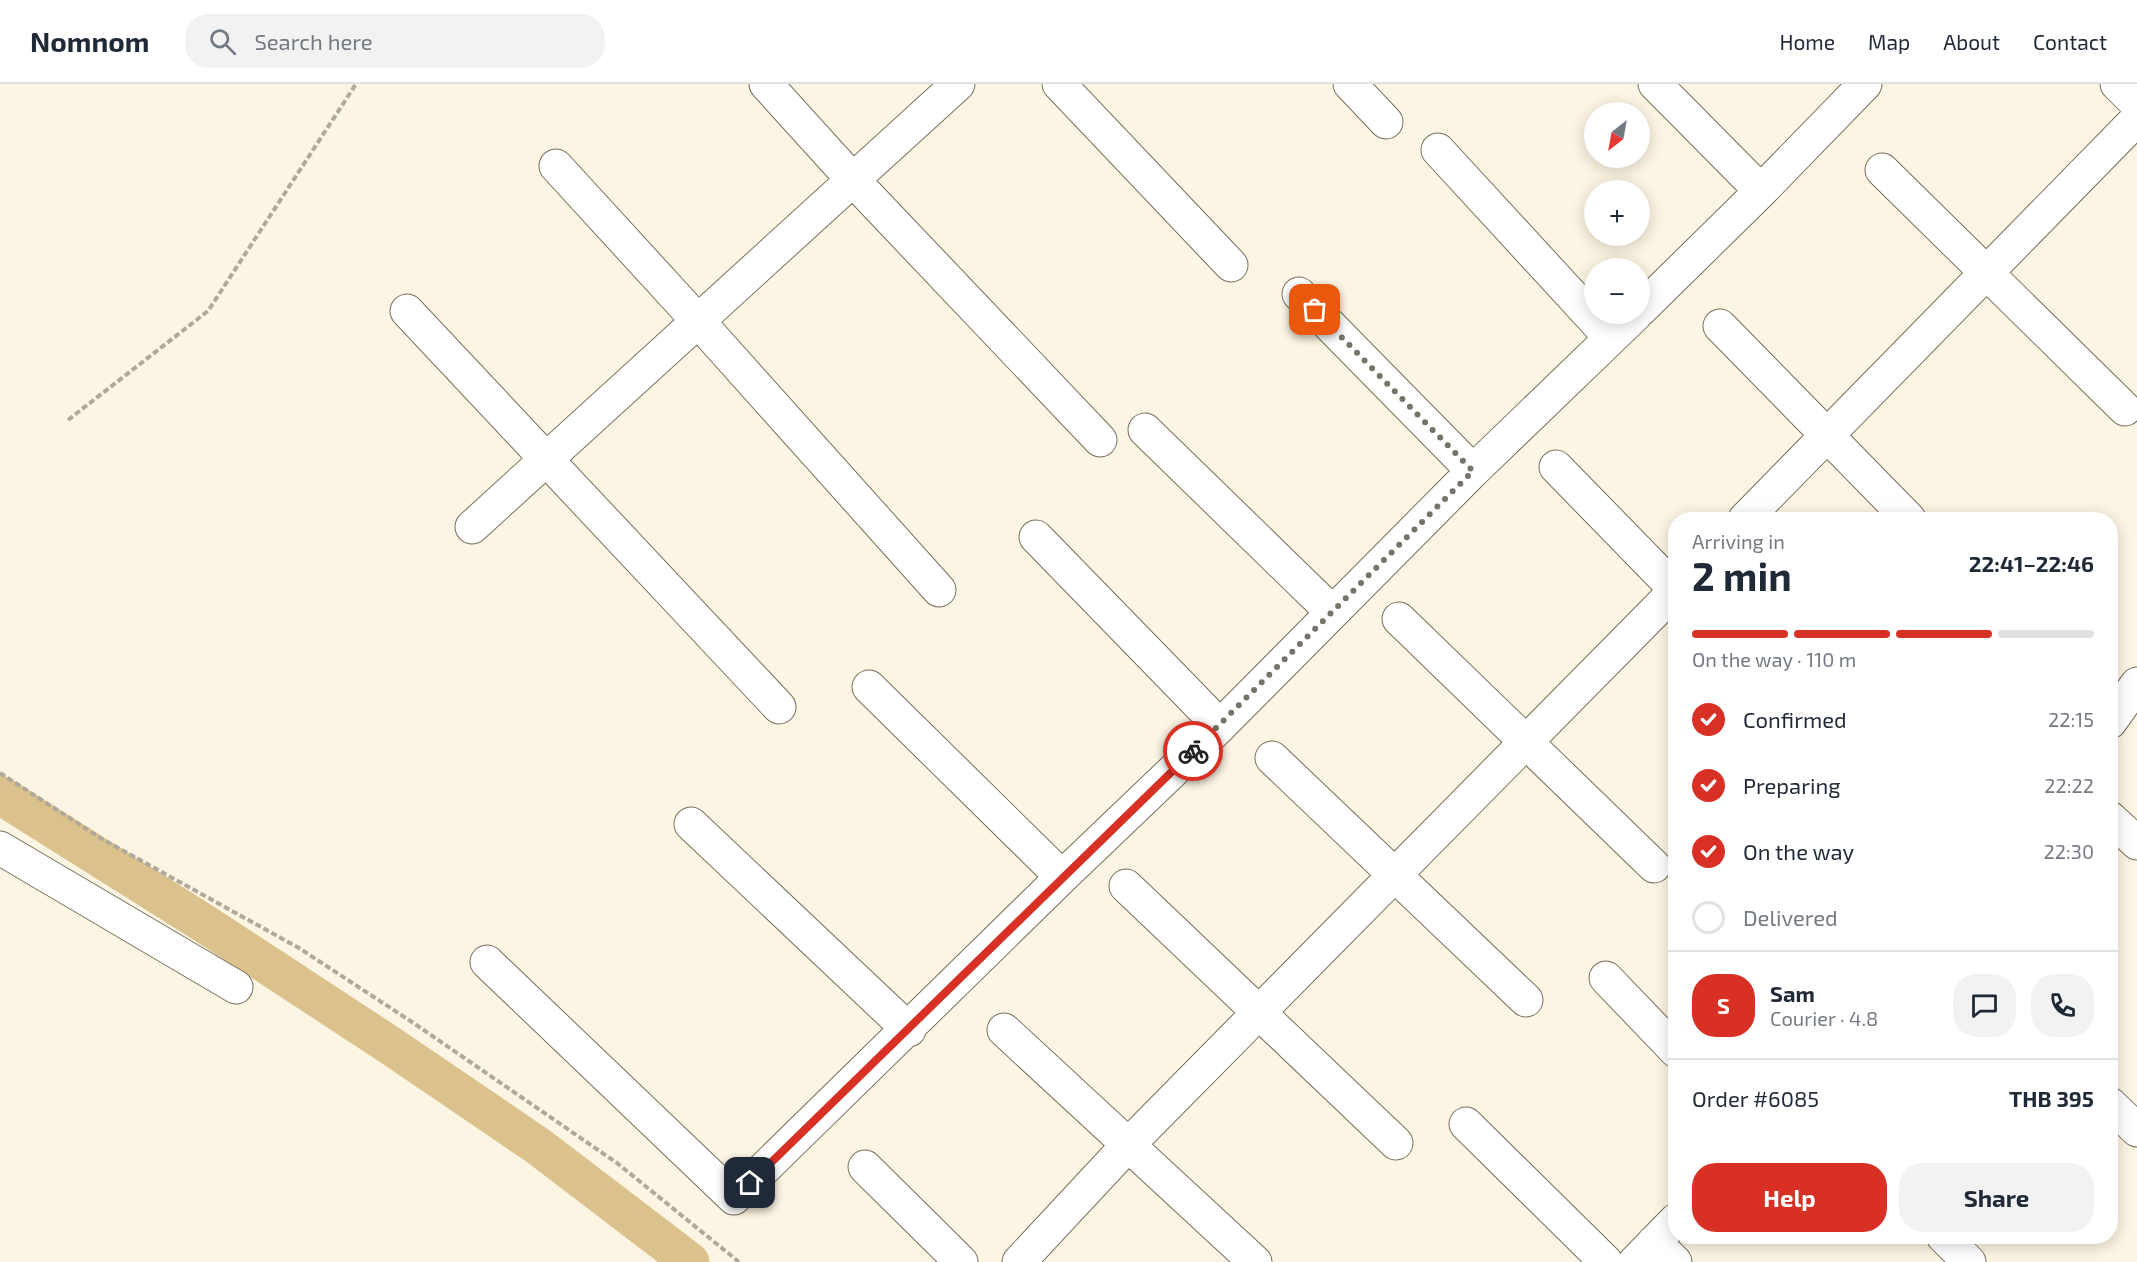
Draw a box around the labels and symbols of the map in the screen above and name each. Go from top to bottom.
north arrow [1584,102,1650,168]
pin [1289,284,1340,335]
courier [1163,721,1223,781]
pin [724,1157,775,1208]

